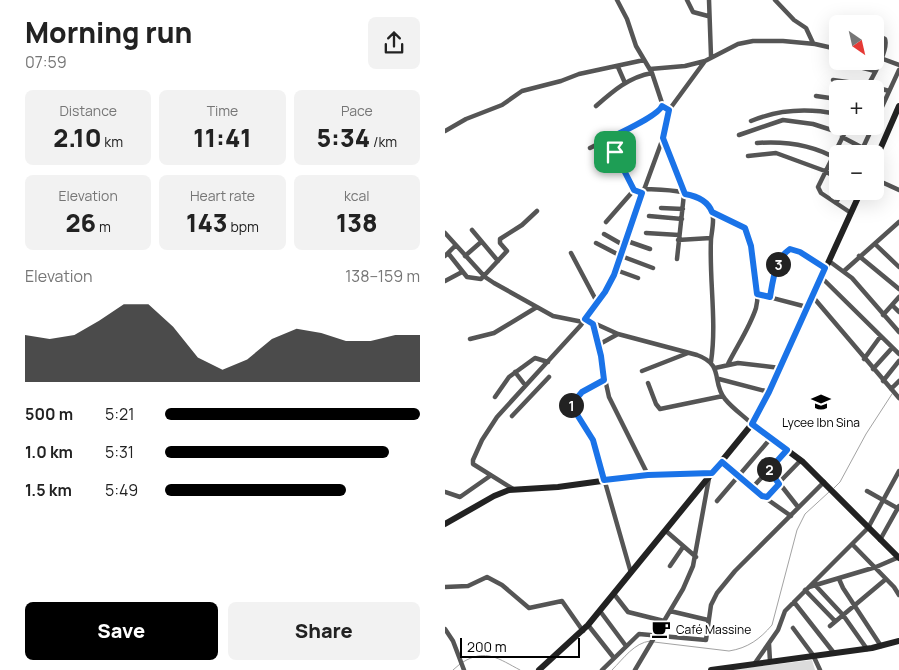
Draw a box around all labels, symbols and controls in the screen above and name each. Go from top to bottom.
text: Morning run [25,13,192,51]
north arrow [829,15,884,70]
map controls [829,15,884,200]
button: share [368,17,420,69]
text: 07:59 [25,51,67,73]
button: + [829,80,884,135]
text: Distance [59,101,117,120]
text: Time [207,101,238,120]
text: Pace [341,101,373,120]
text: 2.10 [53,120,102,155]
text: 11:41 [193,120,252,155]
text: 5:34 [316,120,370,155]
pin [594,131,636,173]
text: km [102,132,123,151]
text: /km [370,132,397,151]
icon: arrive [601,138,629,166]
button: − [829,145,884,200]
text: Elevation [59,186,118,205]
text: Heart rate [190,186,255,205]
text: kcal [344,186,370,205]
text: 26 [65,205,96,240]
text: 143 [186,205,228,240]
text: 138 [336,205,378,240]
text: m [96,217,111,236]
text: bpm [228,217,259,236]
pin: 3 [765,252,791,276]
text: 3 [774,255,783,274]
text: Elevation [25,265,93,287]
text: 138–159 m [345,265,420,287]
school or university icon: Lycee Ibn Sina [810,391,832,413]
pin: 1 [559,392,583,418]
text: 1 [568,396,575,415]
text: 500 m [25,403,73,425]
text: 5:21 [105,403,134,425]
place label: Lycee Ibn Sina [782,414,860,431]
text: 1.0 km [25,441,73,463]
text: 5:31 [105,441,134,463]
pin: 2 [757,456,781,482]
text: 2 [765,460,774,479]
text: 1.5 km [25,479,72,501]
text: 5:49 [105,479,138,501]
button: Save [25,602,218,660]
button: Share [228,602,420,660]
cafe icon: Café Massine [650,618,672,640]
place label: Café Massine [676,621,751,638]
scale bar [460,635,580,658]
text: 200 m [467,637,507,656]

